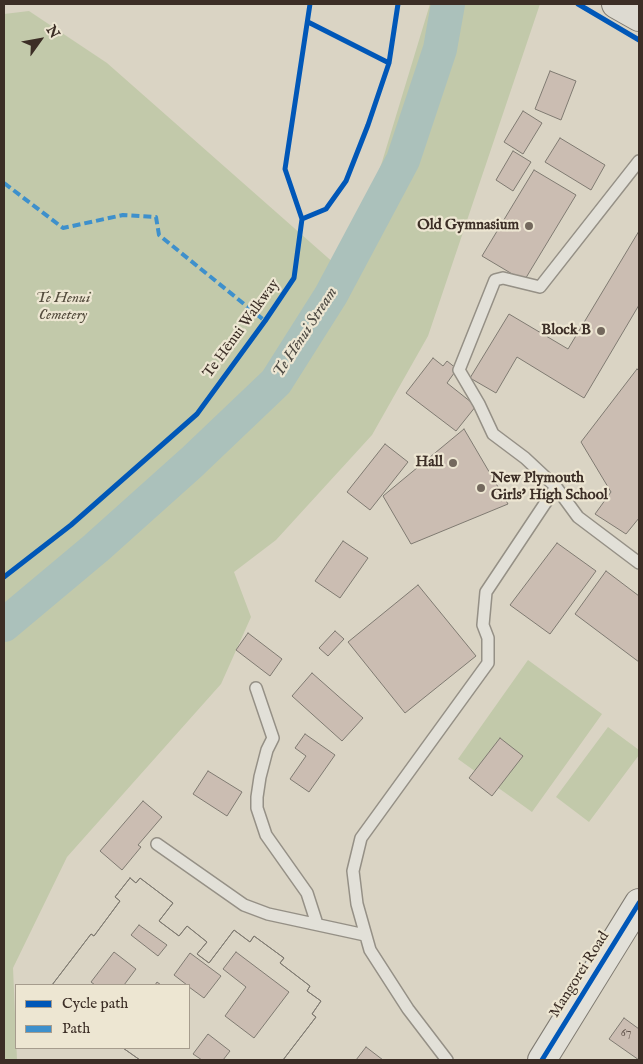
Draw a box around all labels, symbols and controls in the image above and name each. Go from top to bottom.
north arrow [15,15,65,65]
text: N [42,22,64,42]
place label: Old Gymnasium [417,217,519,235]
marker: Old Gymnasium [523,220,535,232]
street label: Te Hēnui Walkway [200,276,284,382]
water label: Te Hēnui Stream [270,284,342,382]
park label: Te Henui Cemetery [36,290,90,325]
place label: Block B [541,322,591,340]
marker: Block B [595,325,607,337]
place label: Hall [415,454,443,472]
marker: Hall [447,457,459,469]
place label: New Plymouth Girls' High School [491,470,608,505]
marker: New Plymouth Girls' High School [475,482,487,494]
street label: Mangorei Road [546,929,614,1021]
legend [15,984,190,1049]
text: Cycle path [62,994,128,1013]
text: Path [62,1019,90,1038]
house number: 67 [621,1027,631,1041]

